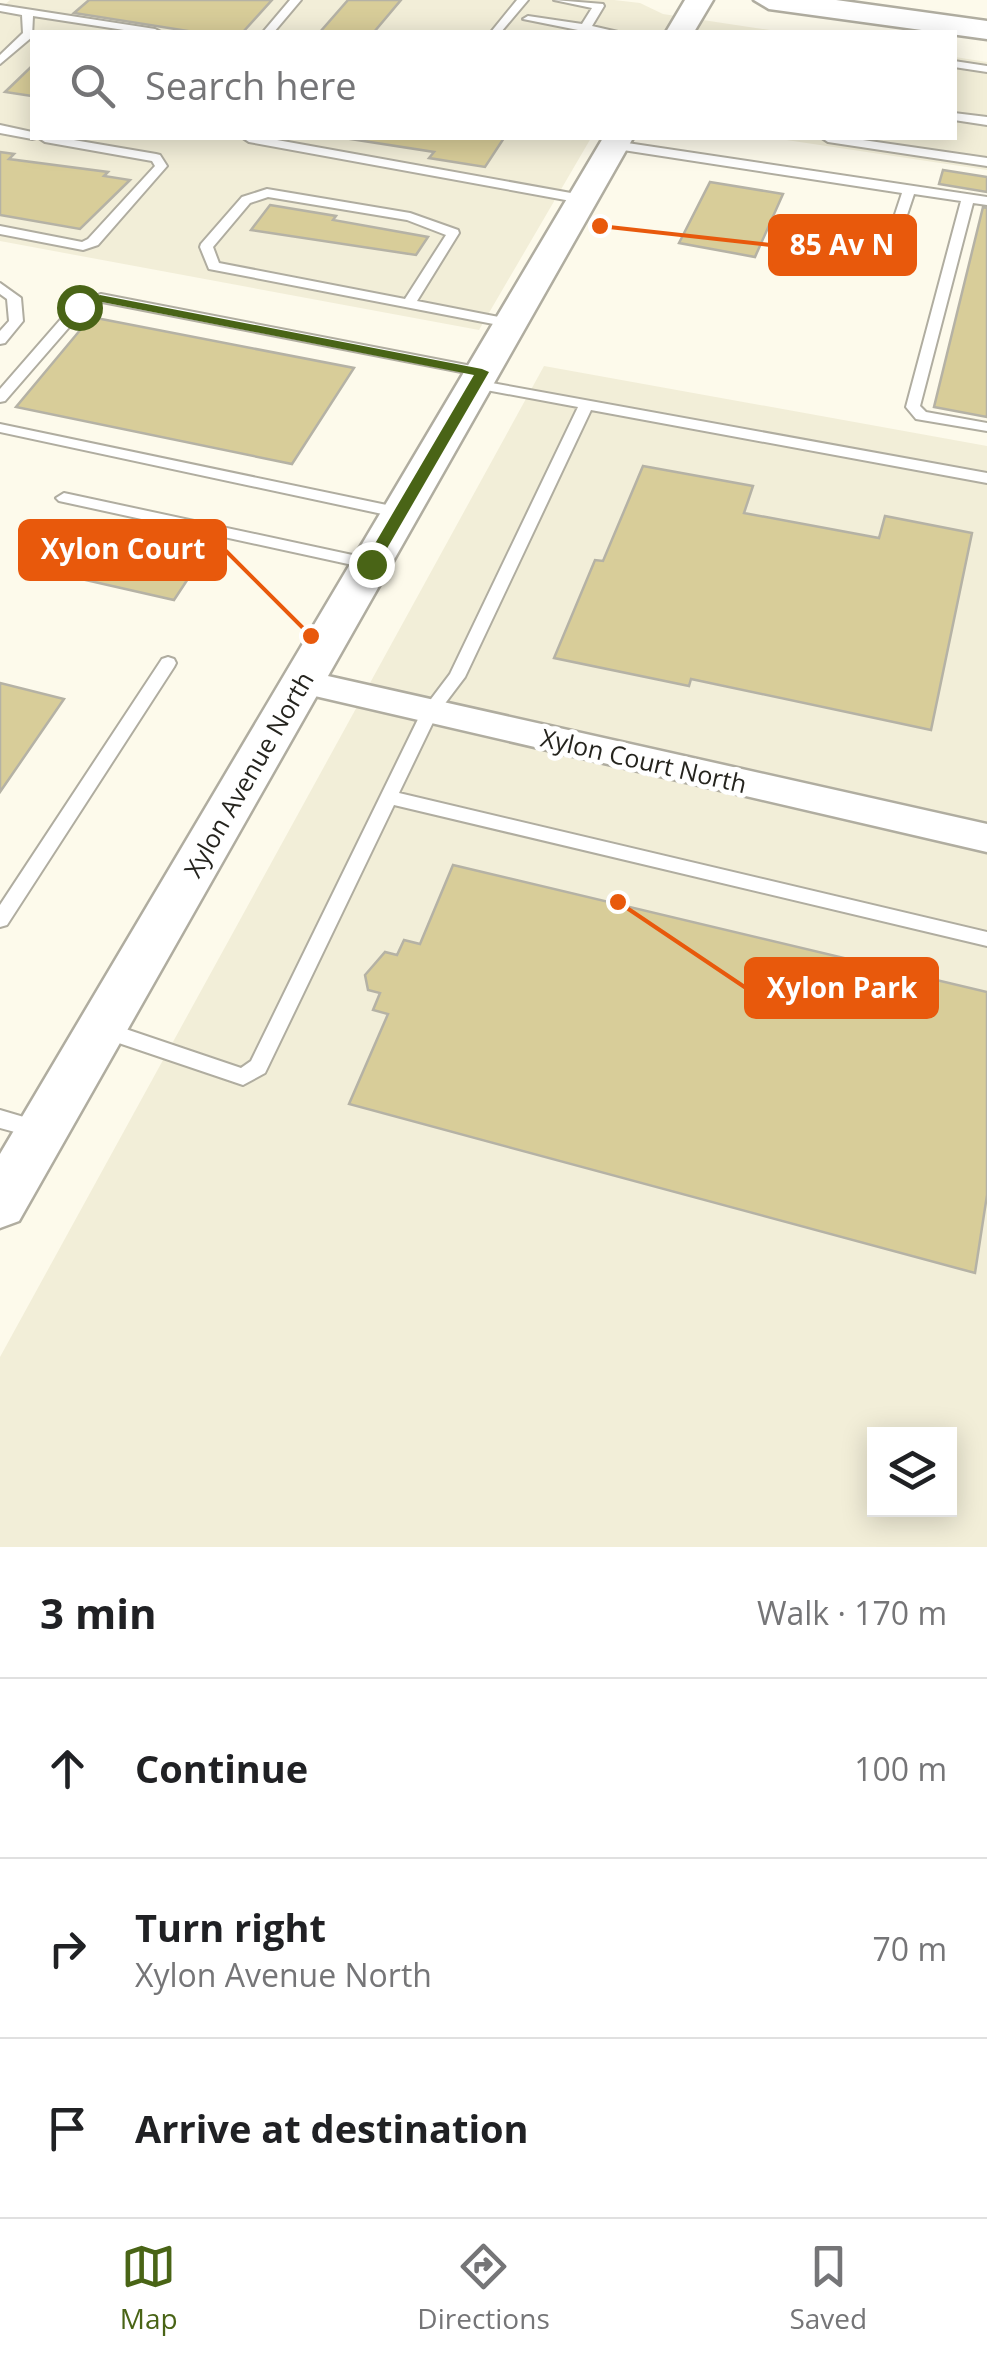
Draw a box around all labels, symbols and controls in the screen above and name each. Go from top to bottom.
search box [30,30,957,140]
icon: search [65,58,120,113]
text: Search here [145,59,357,111]
callout: 85 Av N [770,216,915,274]
text: 85 Av N [790,225,894,263]
route start [57,285,103,331]
callout: Xylon Court [20,521,225,579]
text: Xylon Court [41,529,205,567]
route end [349,542,395,588]
street label: Xylon Avenue North [175,665,321,883]
street label: Xylon Court North [538,720,750,800]
callout: Xylon Park [746,959,937,1017]
text: Xylon Park [767,968,918,1006]
map controls [867,1427,957,1517]
button: layers [867,1427,957,1517]
text: 3 min [40,1584,157,1641]
text: Walk · 170 m [757,1591,947,1634]
icon: ahead [40,1741,95,1796]
text: Continue [135,1742,308,1794]
text: 100 m [854,1747,947,1790]
text: Turn right [135,1901,326,1953]
icon: right [40,1921,95,1976]
text: 70 m [872,1927,947,1970]
text: Xylon Avenue North [135,1953,432,1996]
icon: arrive [40,2101,95,2156]
text: Arrive at destination [135,2102,529,2154]
tab: Map [120,2239,178,2337]
tab: Directions [417,2239,550,2337]
tab: Saved [789,2239,867,2337]

